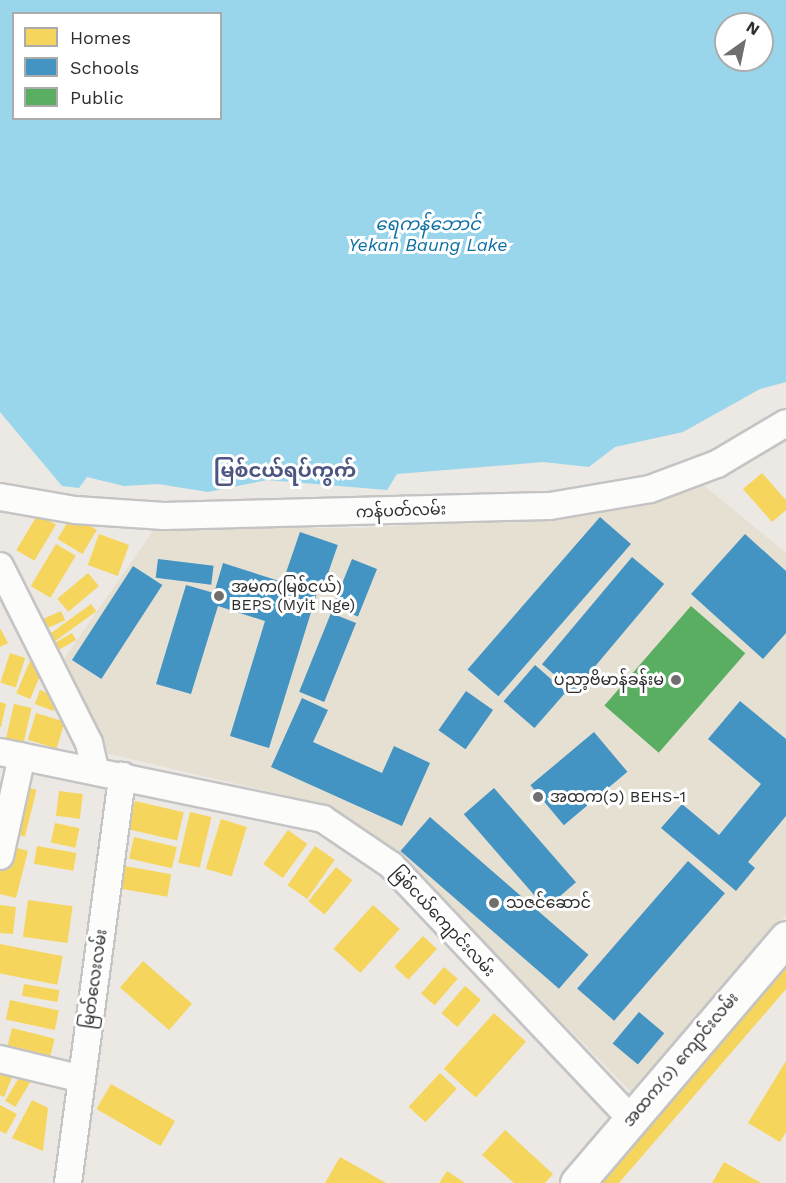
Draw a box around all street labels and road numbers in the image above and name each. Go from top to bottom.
street label: ကန်ပတ်လမ်း [356,500,446,522]
street label: မြစ်ငယ်ကျောင်းလမ်း [387,863,499,981]
street label: မြတ်လေးလမ်း [79,928,111,1030]
street label: အထက(၁) ကျောင်းလမ်း [619,989,743,1131]

